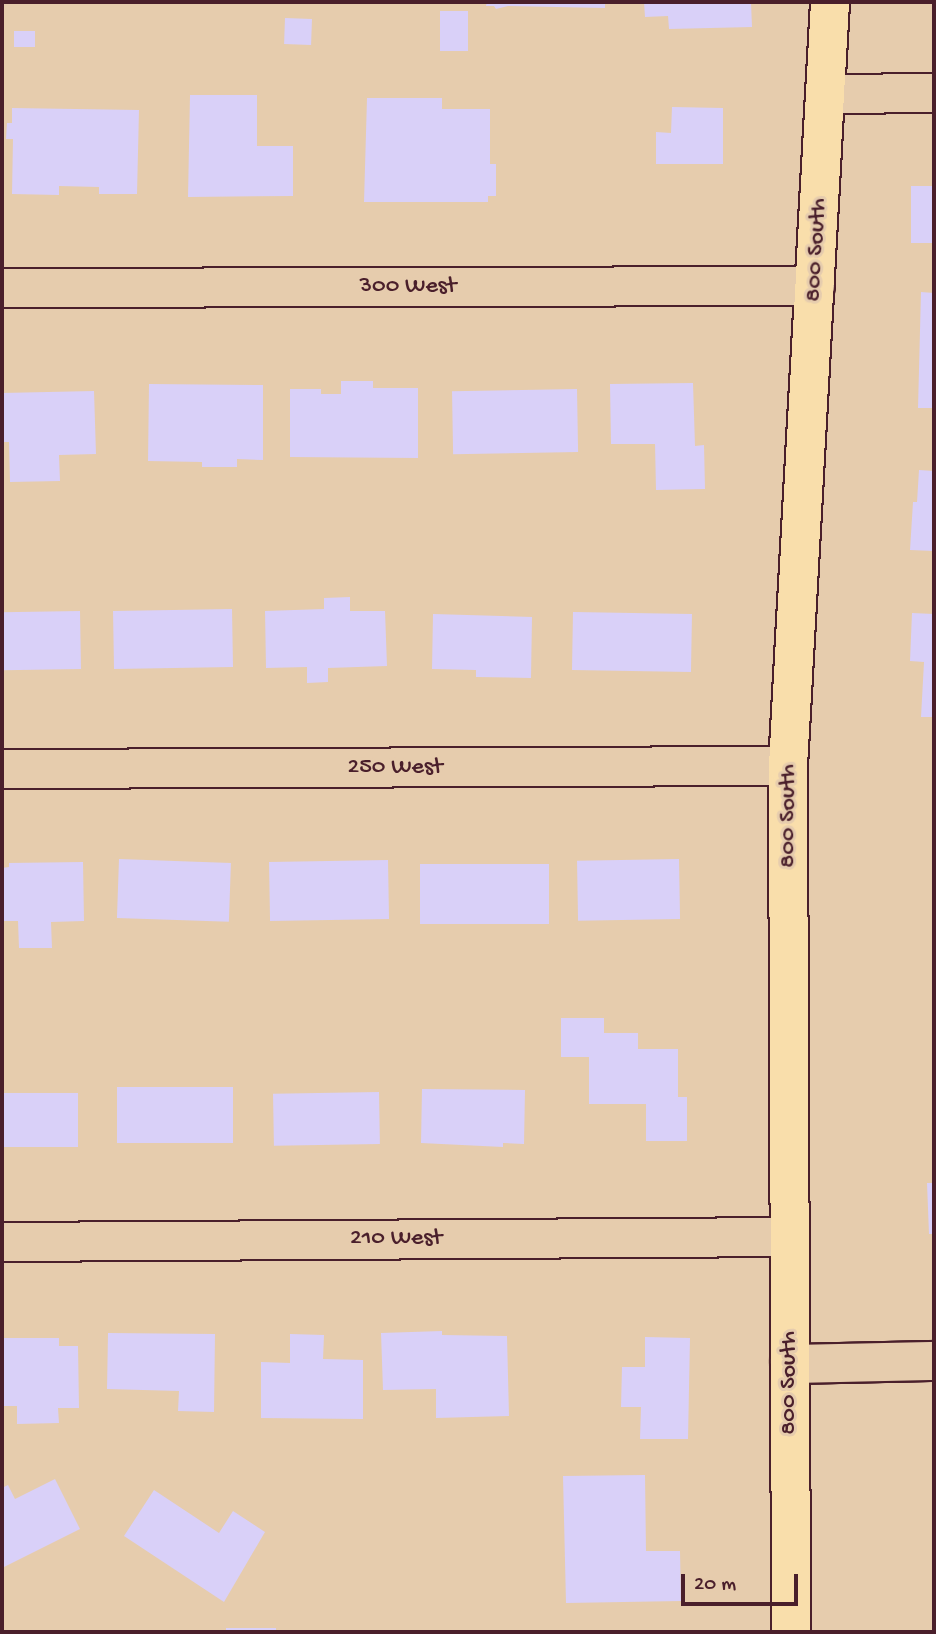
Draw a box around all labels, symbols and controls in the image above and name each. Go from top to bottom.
street label: 800 South [800,198,834,302]
street label: 300 West [360,273,456,301]
street label: 250 West [347,754,443,782]
street label: 800 South [775,764,803,868]
street label: 210 West [350,1225,442,1253]
street label: 800 South [776,1331,804,1435]
scale bar [684,1560,801,1604]
text: 20 m [694,1573,736,1598]

